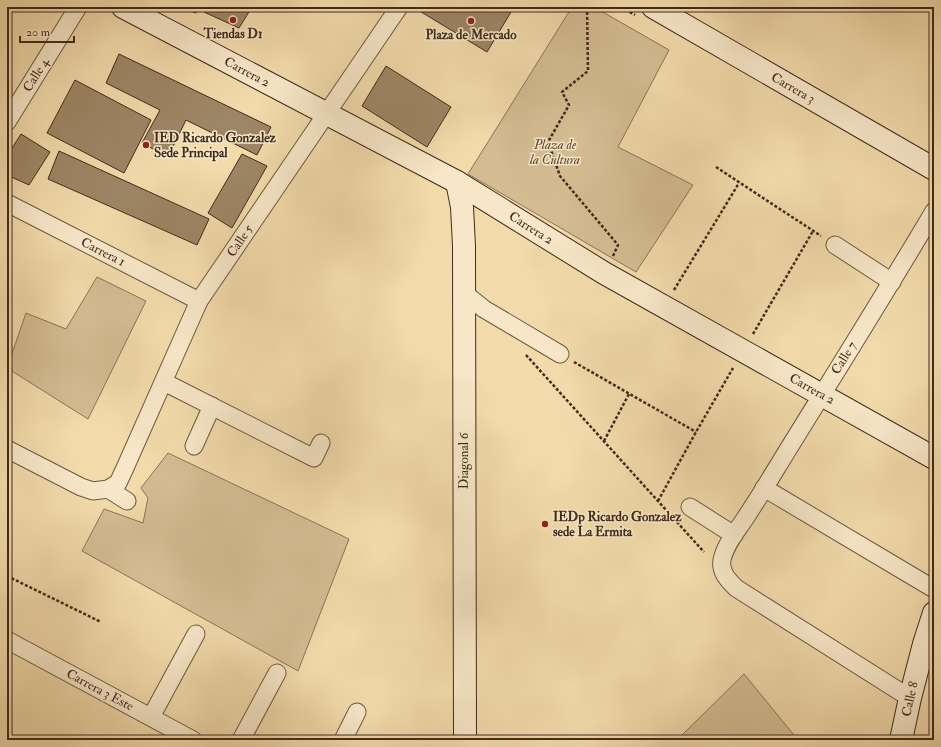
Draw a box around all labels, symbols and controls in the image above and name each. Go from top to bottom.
marker: Tiendas D1 [228,15,238,25]
marker: Plaza de Mercado [466,16,476,26]
scale bar [20,18,74,44]
text: 20 m [26,25,51,40]
place label: Tiendas D1 [202,26,263,42]
place label: Plaza de Mercado [425,27,517,43]
street label: Carrera 2 [221,53,273,91]
street label: Calle 4 [20,54,53,95]
street label: Carrera 3 [768,69,818,107]
place label: IED Ricardo Gonzalez Sede Principal [154,130,277,162]
park label: Plaza de la Cultura [529,137,580,168]
marker: IED Ricardo Gonzalez Sede Principal [141,140,151,150]
street label: Carrera 2 [506,208,557,248]
street label: Calle 5 [223,222,257,260]
street label: Carrera 1 [78,234,128,270]
street label: Calle 7 [828,339,860,377]
street label: Carrera 2 [787,370,838,408]
street label: Diagonal 6 [456,431,472,489]
place label: IEDp Ricardo Gonzalez sede La Ermita [553,509,682,540]
marker: IEDp Ricardo Gonzalez sede La Ermita [540,519,550,529]
street label: Carrera 3 Este [64,666,137,715]
street label: Calle 8 [898,680,922,718]

